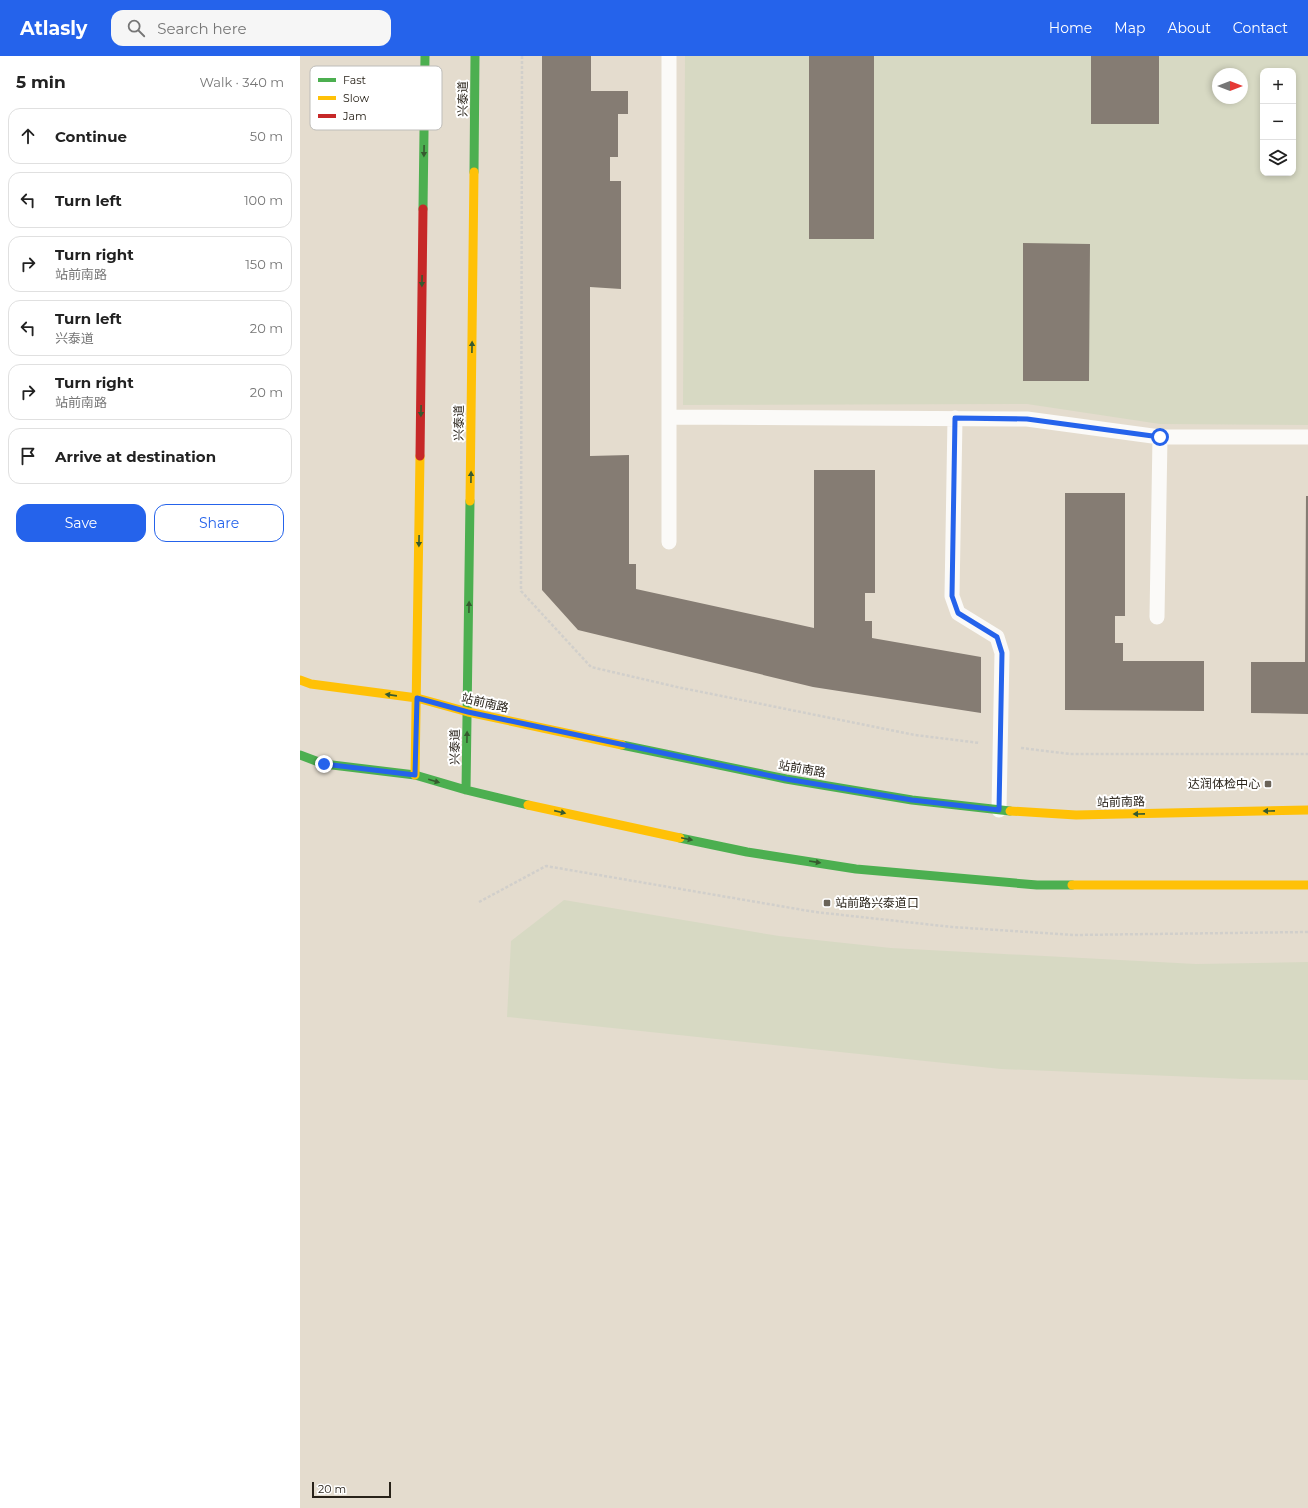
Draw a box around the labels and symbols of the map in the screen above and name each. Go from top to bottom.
legend [310,66,442,130]
north arrow [1212,68,1248,104]
text: Fast [343,73,367,87]
street label: 兴泰道 [455,81,470,117]
text: Slow [343,91,369,105]
text: Jam [342,109,367,123]
one-way arrow [421,145,427,158]
one-way arrow [419,275,425,288]
one-way arrow [469,340,475,353]
one-way arrow [418,405,424,418]
street label: 兴泰道 [451,405,466,441]
route start [1151,428,1169,446]
one-way arrow [467,471,474,483]
one-way arrow [416,535,422,548]
one-way arrow [466,600,472,613]
street label: 站前南路 [460,690,510,715]
one-way arrow [385,691,397,698]
street label: 兴泰道 [447,729,462,765]
one-way arrow [464,730,470,743]
route end [315,755,333,773]
street label: 站前南路 [777,757,827,780]
place label: 达润体检中心 [1188,776,1260,791]
one-way arrow [428,778,440,784]
marker: 达润体检中心 [1263,779,1273,789]
street label: 站前南路 [1097,794,1145,809]
one-way arrow [1263,807,1275,814]
one-way arrow [554,809,566,815]
one-way arrow [1132,811,1145,817]
one-way arrow [681,837,693,843]
one-way arrow [809,859,821,865]
place label: 站前路兴泰道口 [835,895,919,910]
marker: 站前路兴泰道口 [822,898,832,908]
scale bar [312,1480,391,1499]

